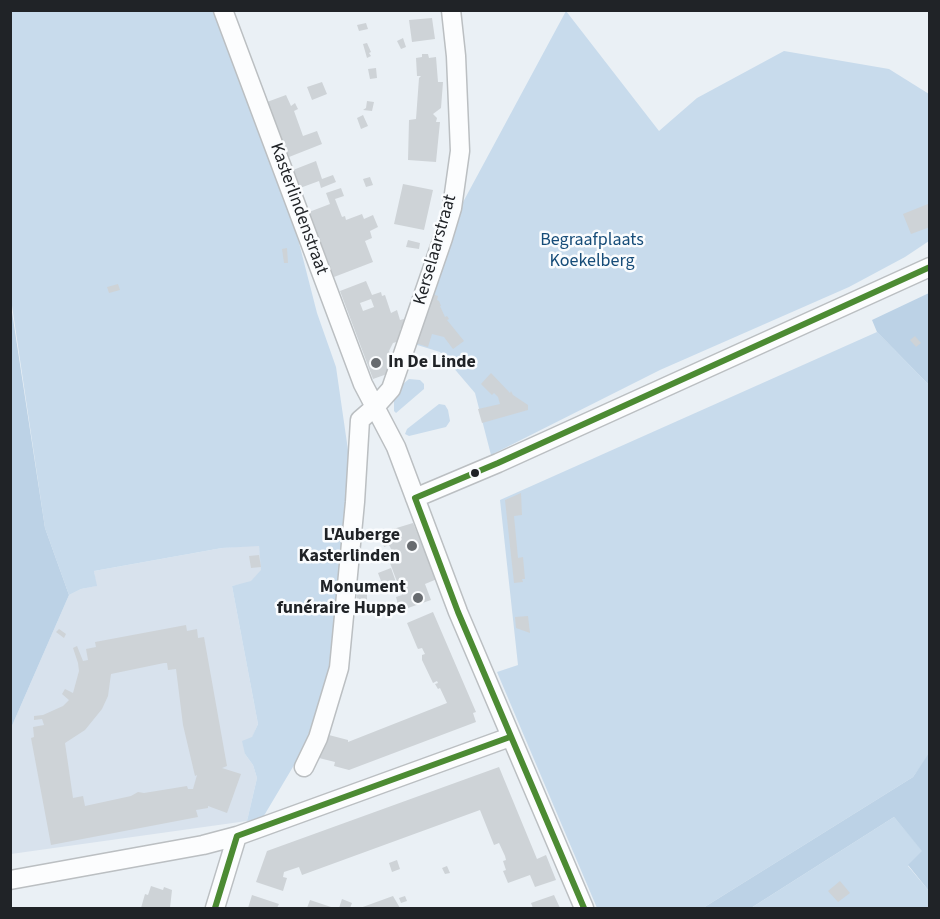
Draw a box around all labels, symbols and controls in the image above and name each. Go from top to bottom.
street label: Kasterlindenstraat [264,140,332,278]
street label: Kerselaarstraat [410,192,462,308]
park label: Begraafplaats Koekelberg [540,230,644,272]
place label: In De Linde [388,352,476,374]
marker: In De Linde [369,356,383,370]
unlabelled marker [469,467,481,479]
place label: L'Auberge Kasterlinden [298,525,400,568]
marker: L'Auberge Kasterlinden [405,539,419,553]
place label: Monument funéraire Huppe [277,577,406,620]
marker: Monument funéraire Huppe [411,591,425,605]

